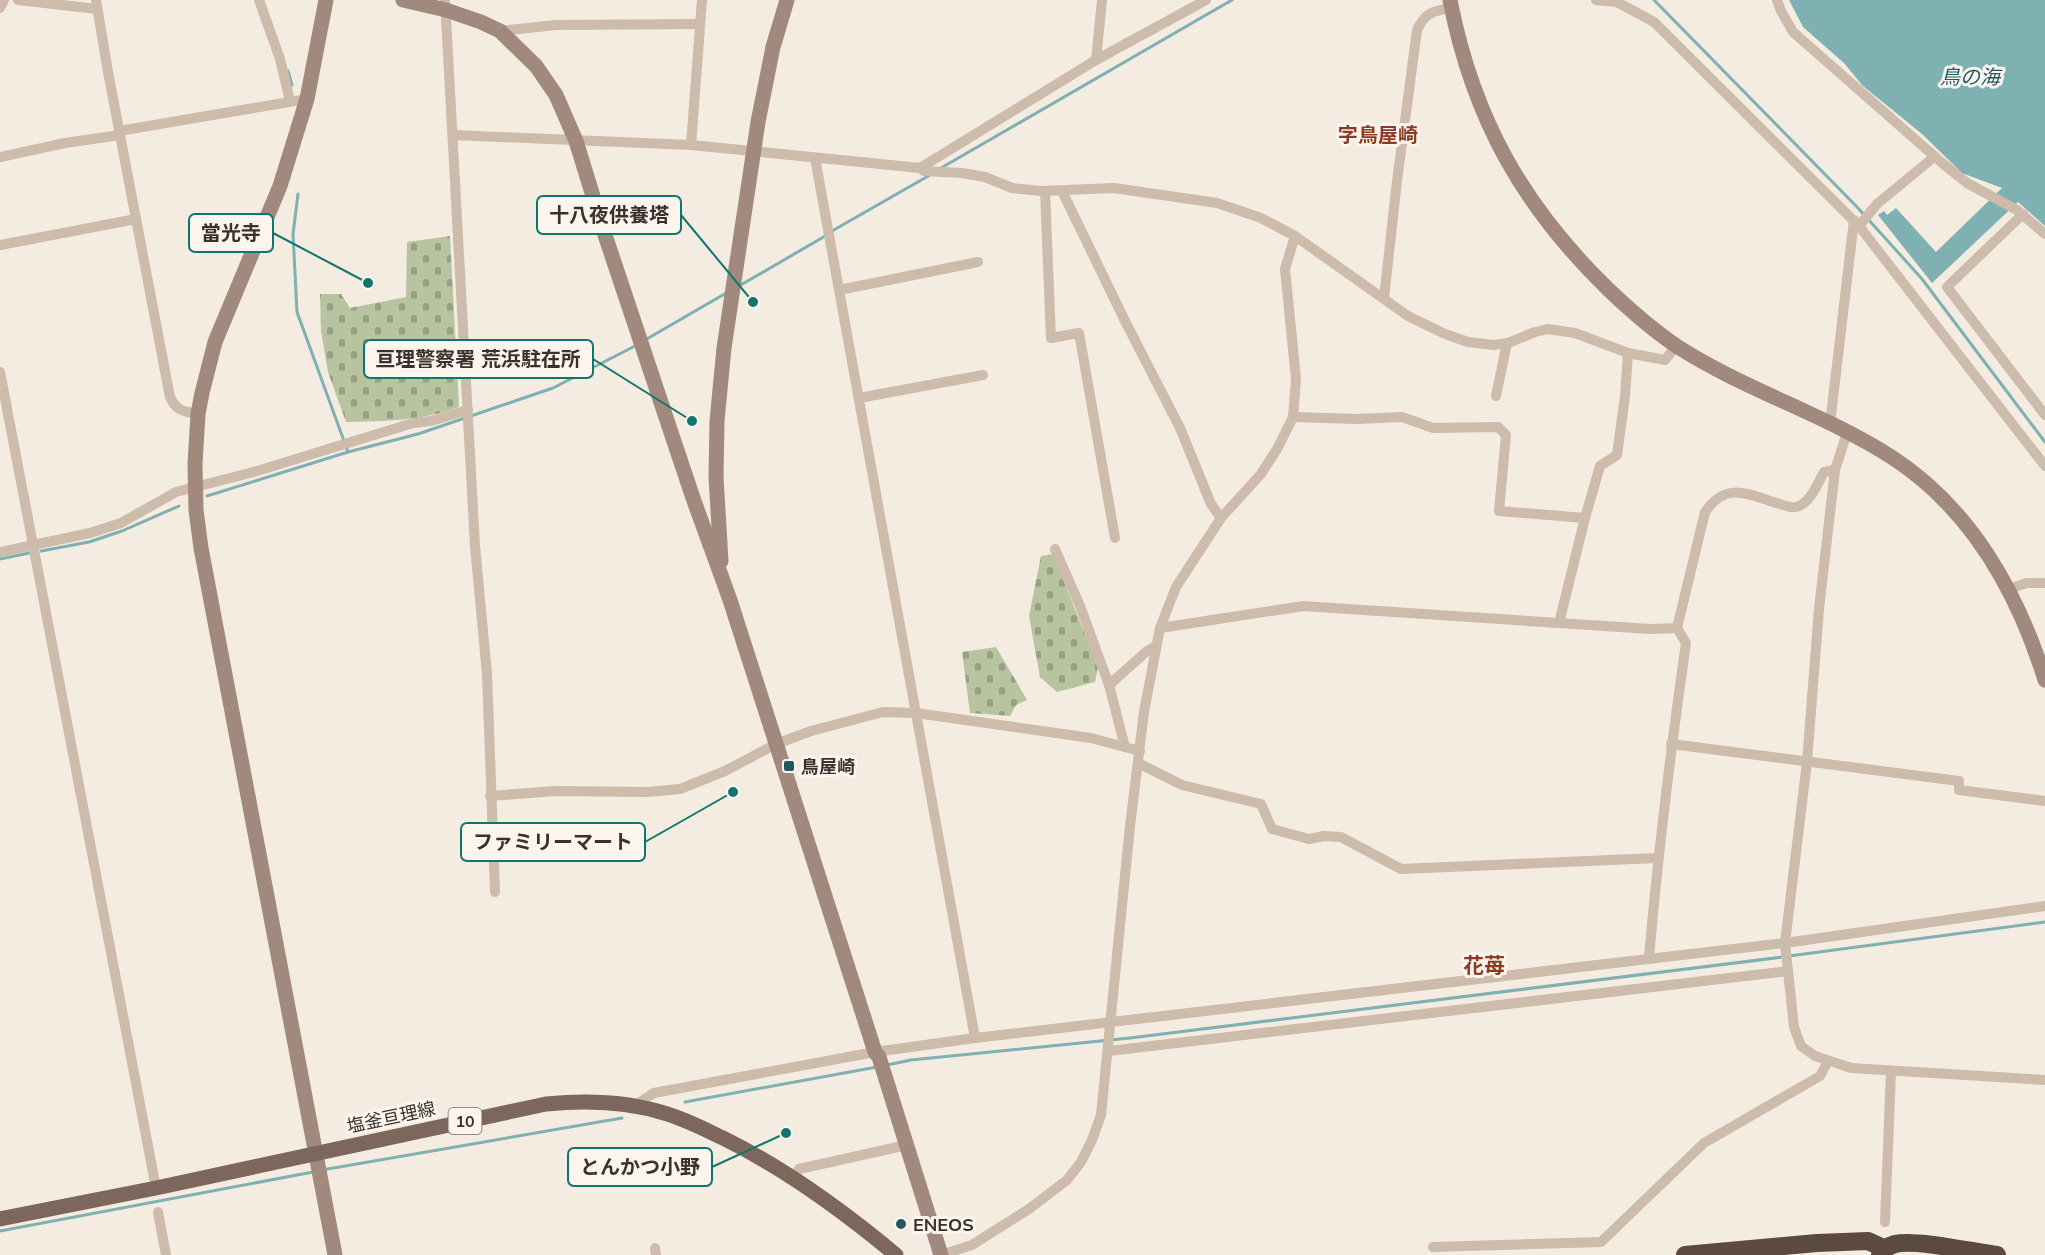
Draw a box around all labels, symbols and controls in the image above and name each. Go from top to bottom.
water label: 鳥の海 [1940,64,2003,89]
district label: 字鳥屋崎 [1338,122,1418,147]
callout: 十八夜供養塔 [537,196,681,234]
text: 十八夜供養塔 [549,202,669,227]
callout: 當光寺 [189,214,273,252]
text: 當光寺 [201,220,261,245]
callout: 亘理警察署 荒浜駐在所 [364,340,593,378]
text: 亘理警察署 荒浜駐在所 [375,346,581,371]
place label: 鳥屋崎 [801,755,855,778]
marker: 鳥屋崎 [782,759,796,773]
callout: ファミリーマート [461,823,645,861]
text: ファミリーマート [473,829,633,854]
district label: 花苺 [1463,952,1505,978]
street label: 塩釜亘理線 [345,1096,437,1138]
road number: 10 [448,1108,482,1134]
callout: とんかつ小野 [568,1148,712,1186]
text: とんかつ小野 [580,1154,700,1179]
place label: ENEOS [913,1213,974,1236]
marker: ENEOS [894,1217,908,1231]

